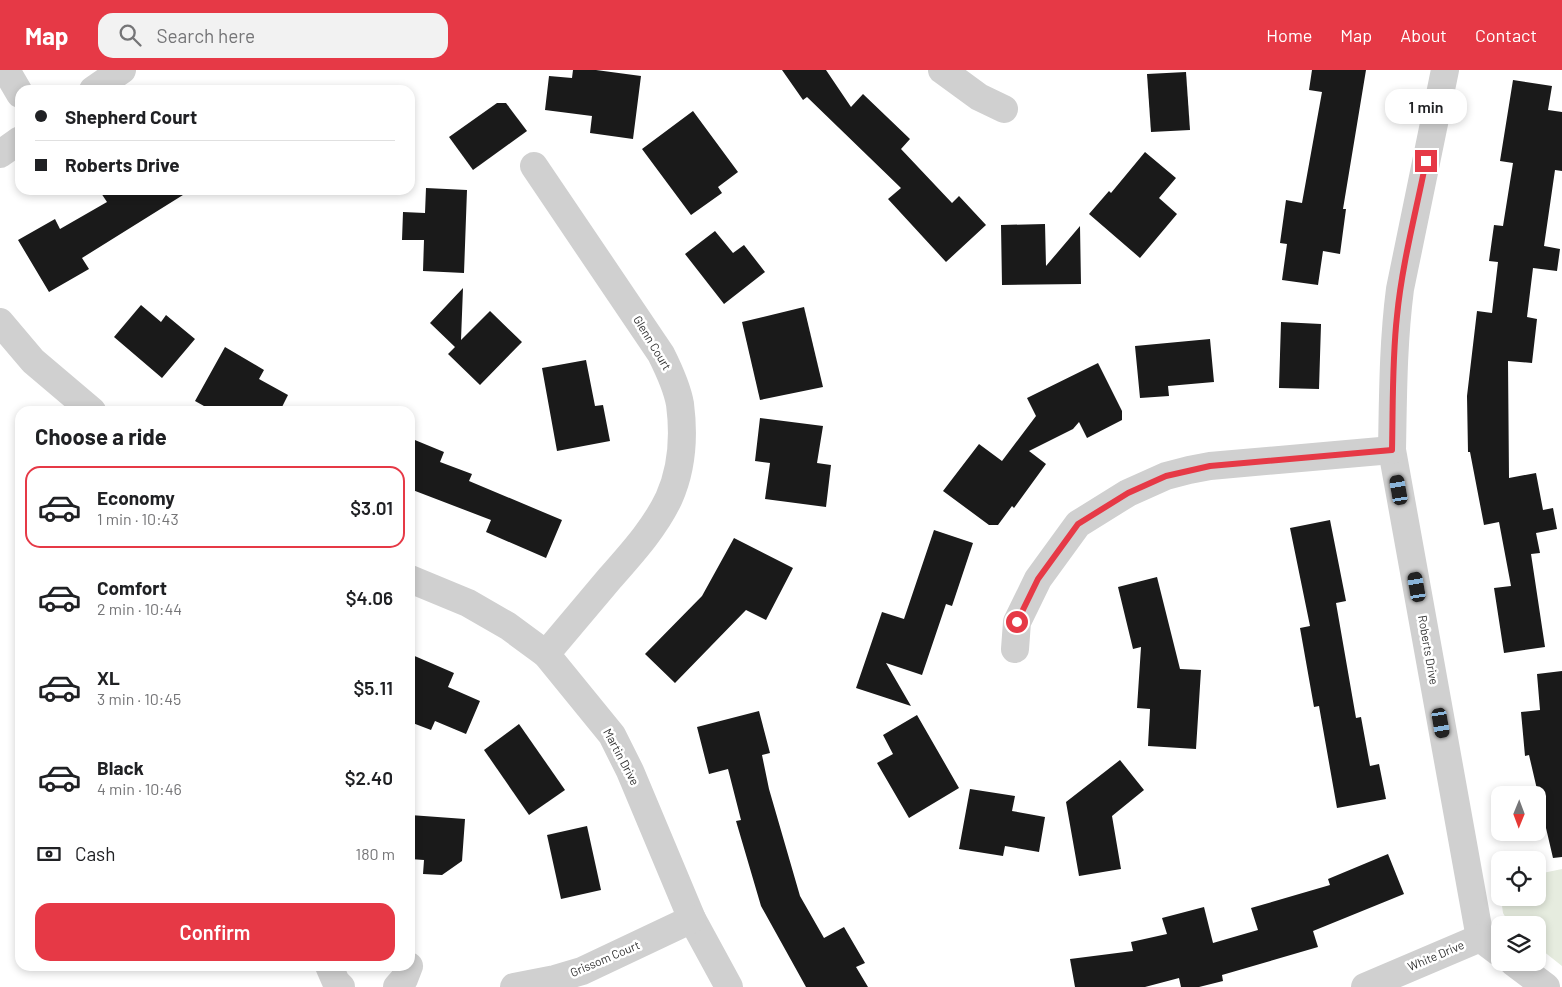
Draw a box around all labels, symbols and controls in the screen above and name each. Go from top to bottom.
search box [98,13,448,58]
text: Map [25,21,68,50]
icon: search [116,21,144,49]
text: Search here [156,24,255,47]
text: Home [1266,24,1312,46]
text: Map [1340,24,1372,46]
text: About [1400,24,1447,46]
text: Contact [1475,24,1537,46]
callout: 1 min [1385,88,1467,124]
text: 1 min [1409,97,1443,116]
text: Shepherd Court [65,105,197,128]
route end [1415,150,1437,172]
text: Roberts Drive [65,153,180,176]
street label: Glenn Court [631,313,675,372]
text: Choose a ride [35,423,167,449]
car [1389,474,1408,506]
icon: car [37,485,82,530]
text: Economy [97,486,175,509]
text: $3.01 [350,496,393,519]
text: 1 min · 10:43 [97,509,179,528]
car [1407,571,1426,603]
icon: car [37,575,82,620]
text: Comfort [97,576,167,599]
text: $4.06 [346,586,393,609]
text: 2 min · 10:44 [97,599,182,618]
route start [1006,611,1028,633]
street label: Roberts Drive [1416,614,1442,686]
icon: car [37,665,82,710]
text: XL [97,666,120,689]
text: $5.11 [353,676,393,699]
text: 3 min · 10:45 [97,689,181,708]
car [1431,707,1450,739]
street label: Martin Drive [601,726,643,787]
icon: car [37,755,82,800]
text: Black [97,756,144,779]
text: $2.40 [345,766,393,789]
text: 4 min · 10:46 [97,779,182,798]
north arrow [1491,786,1546,841]
map controls [1491,786,1546,971]
icon: cash [35,840,63,868]
text: Cash [75,842,116,865]
text: 180 m [356,844,395,863]
button: locate [1491,851,1546,906]
button: Confirm [35,903,395,961]
button: layers [1491,916,1546,971]
street label: Grissom Court [568,937,641,979]
street label: White Drive [1405,937,1466,973]

